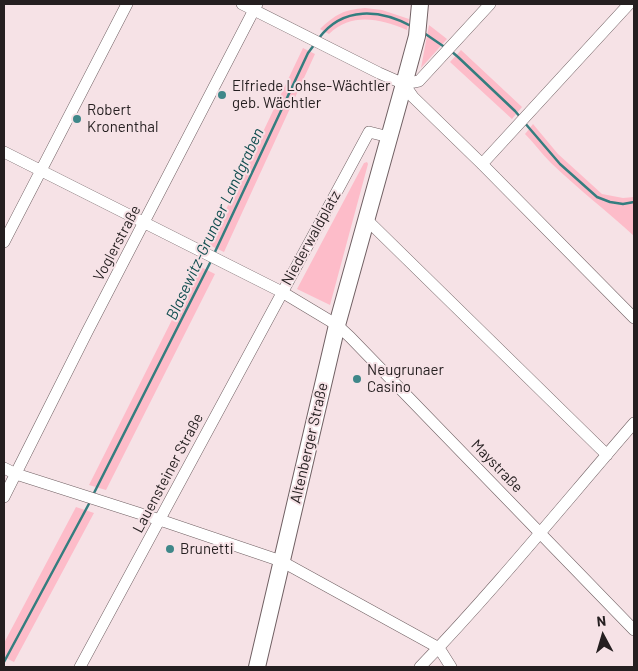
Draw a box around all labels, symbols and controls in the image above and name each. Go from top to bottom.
place label: Elfriede Lohse-Wächtler geb. Wächtler [232,77,390,112]
marker: Elfriede Lohse-Wächtler geb. Wächtler [216,89,228,101]
place label: Robert Kronenthal [87,101,158,136]
marker: Robert Kronenthal [71,113,83,125]
water label: Blasewitz‐Grunaer Landgraben [162,125,268,323]
street label: Niederwaldplatz [278,188,344,288]
street label: Voglerstraße [90,202,144,284]
place label: Neugrunaer Casino [367,361,444,396]
marker: Neugrunaer Casino [351,373,363,385]
street label: Altenberger Straße [286,381,332,505]
street label: Lauensteiner Straße [129,410,207,536]
street label: Maystraße [467,436,527,496]
place label: Brunetti [180,540,234,558]
marker: Brunetti [164,543,176,555]
north arrow [578,611,628,661]
text: N [596,612,607,630]

